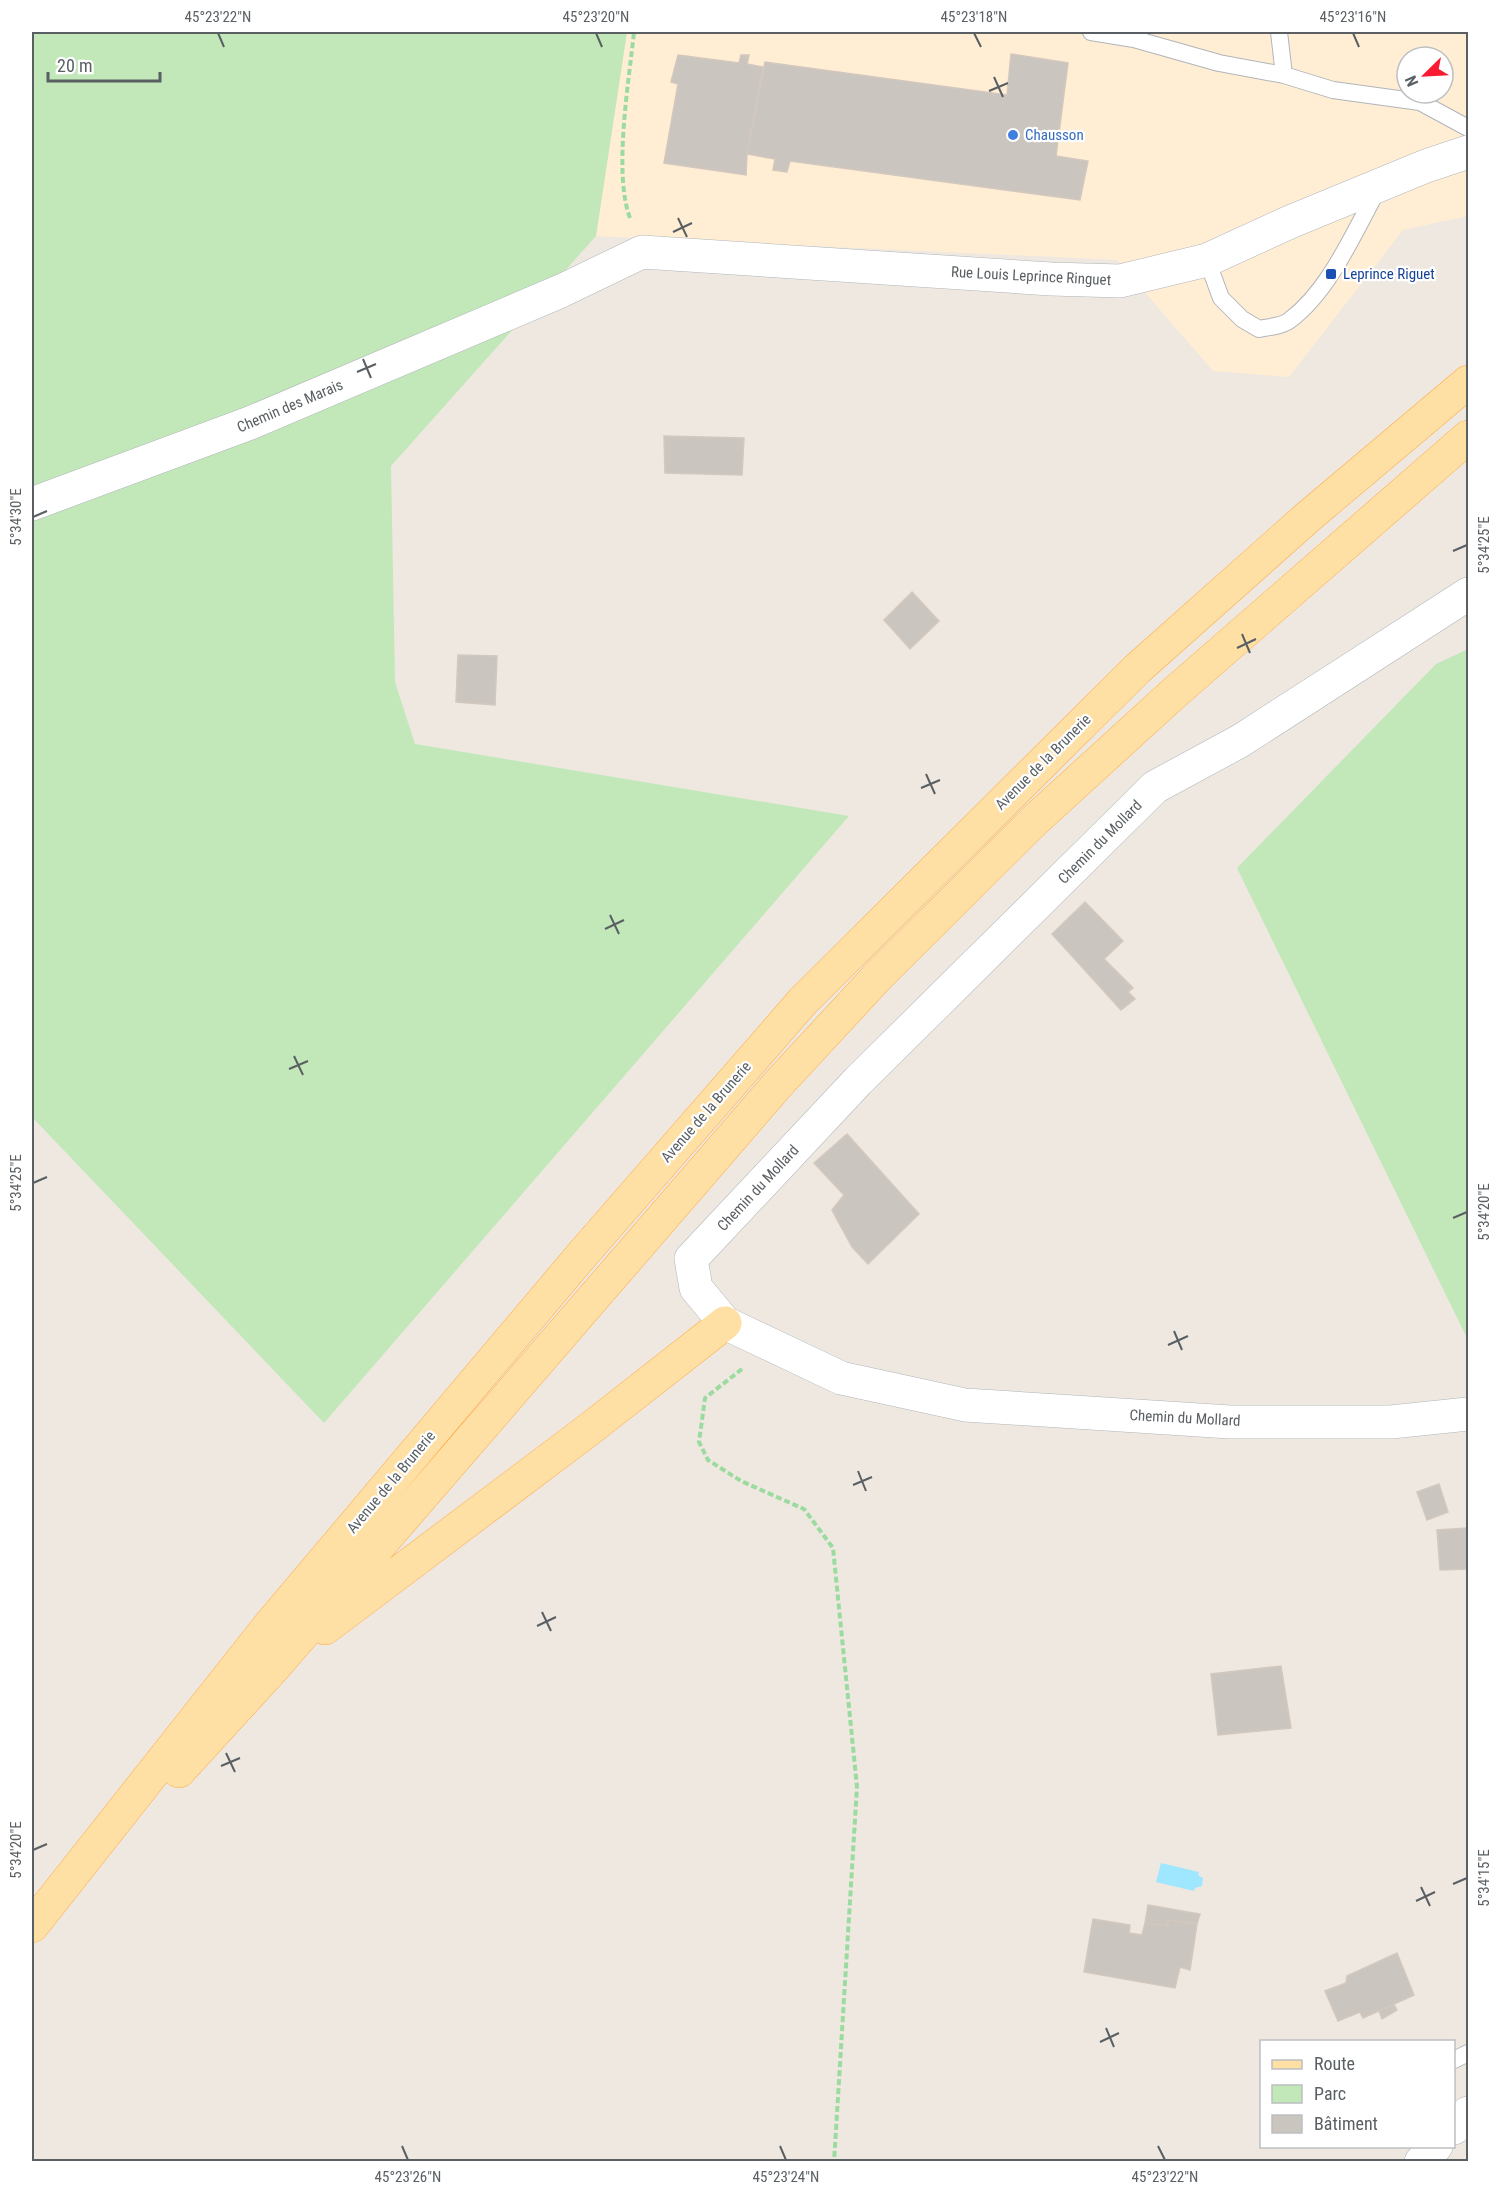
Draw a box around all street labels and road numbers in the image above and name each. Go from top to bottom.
street label: Rue Louis Leprince Ringuet [950,263,1112,289]
street label: Chemin des Marais [234,376,346,436]
street label: Avenue de la Brunerie [991,710,1095,814]
street label: Chemin du Mollard [1054,796,1146,888]
street label: Avenue de la Brunerie [657,1058,755,1166]
street label: Chemin du Mollard [714,1141,802,1235]
street label: Chemin du Mollard [1129,1406,1241,1430]
street label: Avenue de la Brunerie [343,1427,439,1537]

